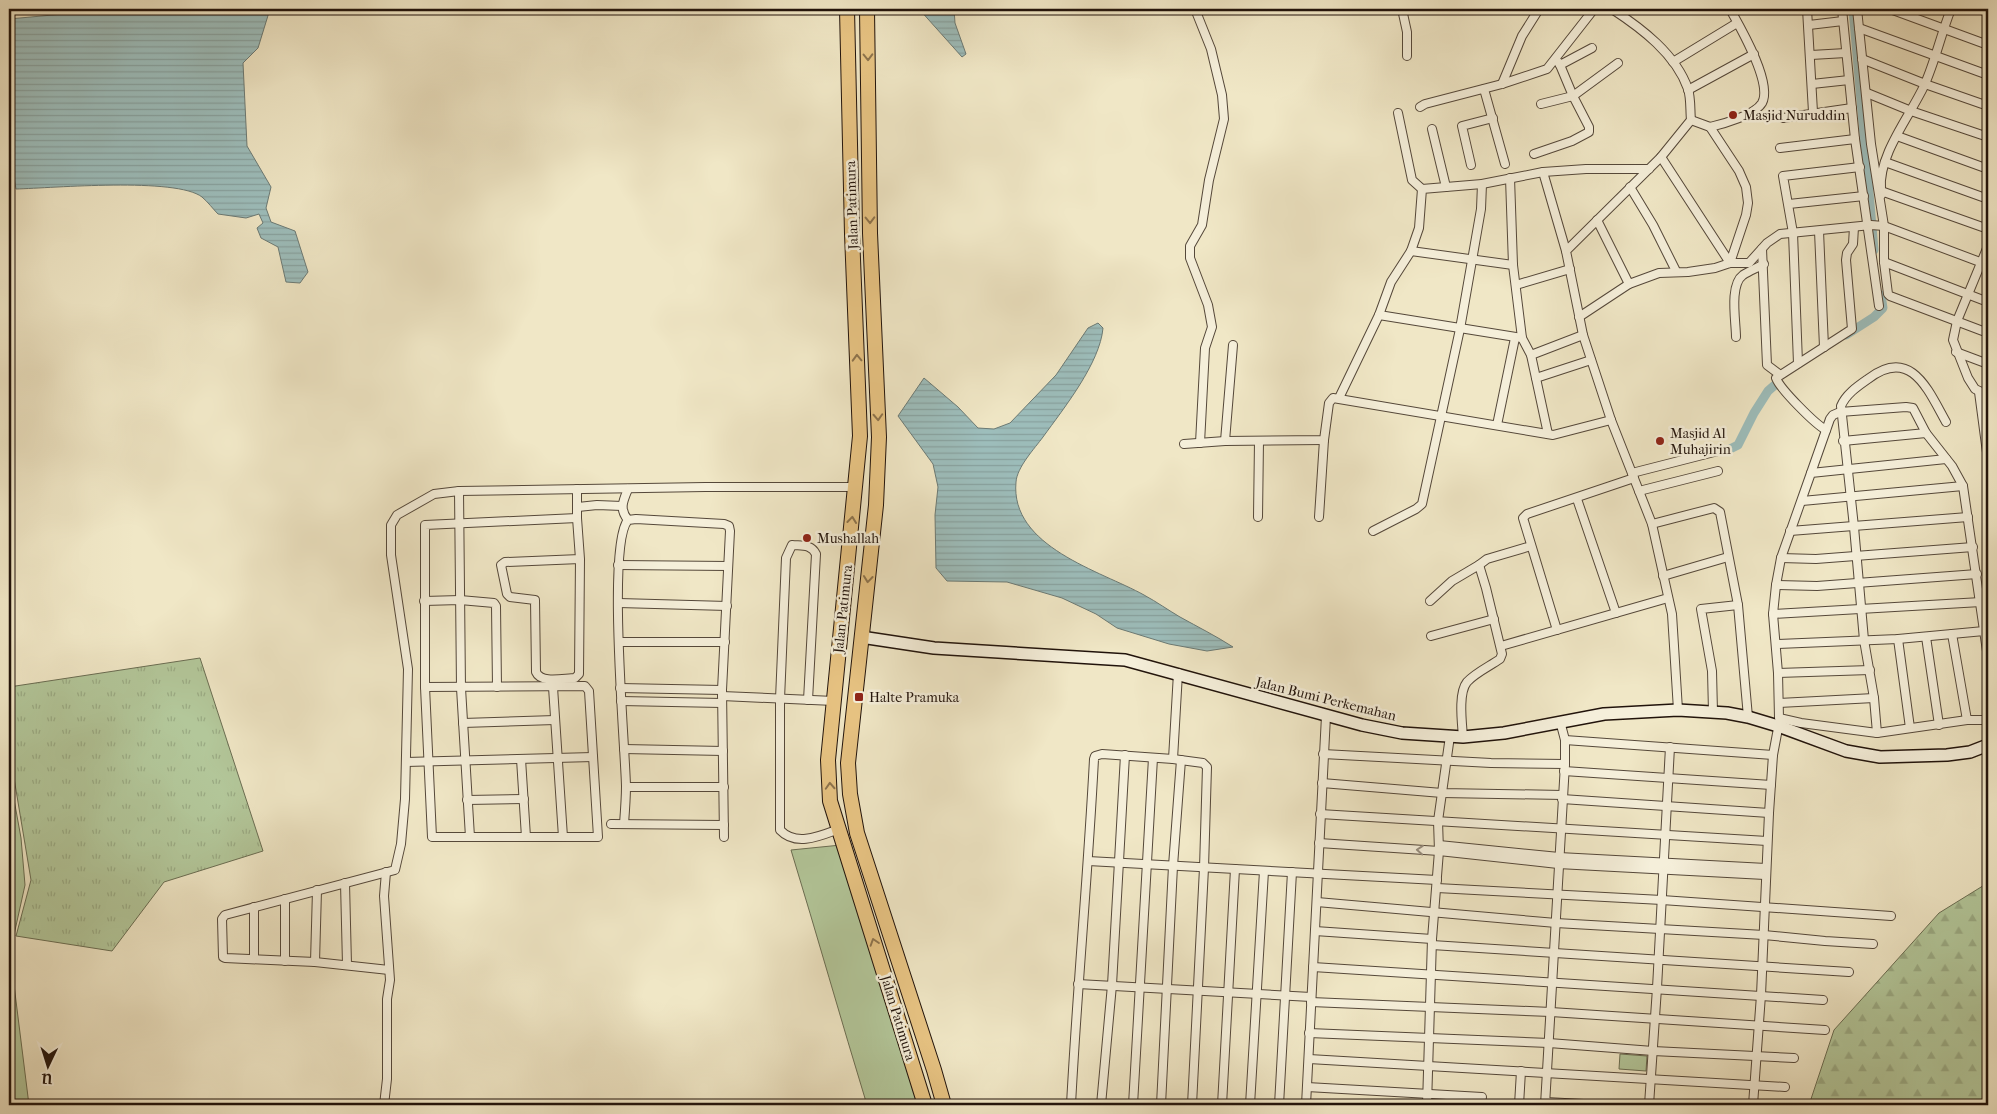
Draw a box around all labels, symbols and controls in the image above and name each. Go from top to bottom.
one-way arrow [863,54,873,62]
place label: Masjid Nuruddin [1743,107,1845,124]
marker: Masjid Nuruddin [1727,109,1739,121]
street label: Jalan Patimura [842,160,862,251]
one-way arrow [865,216,875,224]
one-way arrow [852,353,863,361]
one-way arrow [873,414,884,422]
place label: Masjid Al Muhajirin [1670,425,1731,458]
marker: Masjid Al Muhajirin [1654,435,1666,447]
one-way arrow [847,515,858,523]
place label: Mushallah [817,530,879,547]
marker: Mushallah [801,532,813,544]
street label: Jalan Patimura [830,563,856,655]
one-way arrow [863,576,874,584]
street label: Jalan Bumi Perkemahan [1253,673,1398,725]
place label: Halte Pramuka [869,689,960,706]
marker: Halte Pramuka [853,691,865,703]
one-way arrow [824,782,835,790]
one-way arrow [1416,845,1424,856]
one-way arrow [870,938,880,946]
street label: Jalan Patimura [877,972,919,1063]
north arrow [22,1042,72,1092]
text: U [41,1070,54,1087]

